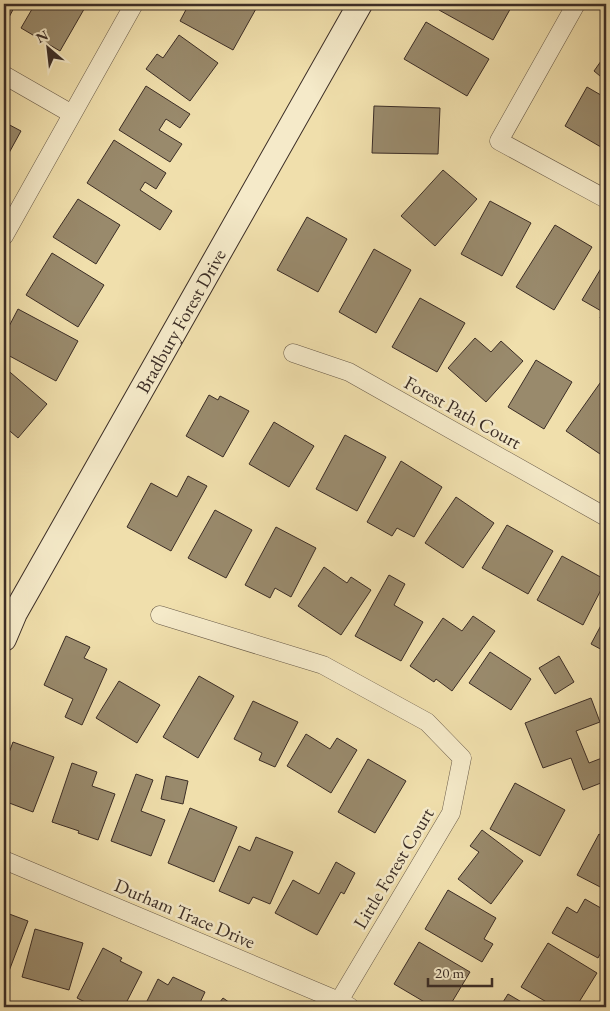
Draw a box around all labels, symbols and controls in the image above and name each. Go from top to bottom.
north arrow [22,22,72,72]
text: N [33,26,52,47]
street label: Bradbury Forest Drive [130,244,232,398]
street label: Forest Path Court [400,370,526,455]
street label: Little Forest Court [347,803,439,933]
street label: Durham Trace Drive [111,873,259,954]
scale bar [428,956,491,988]
text: 20 m [435,963,464,982]

